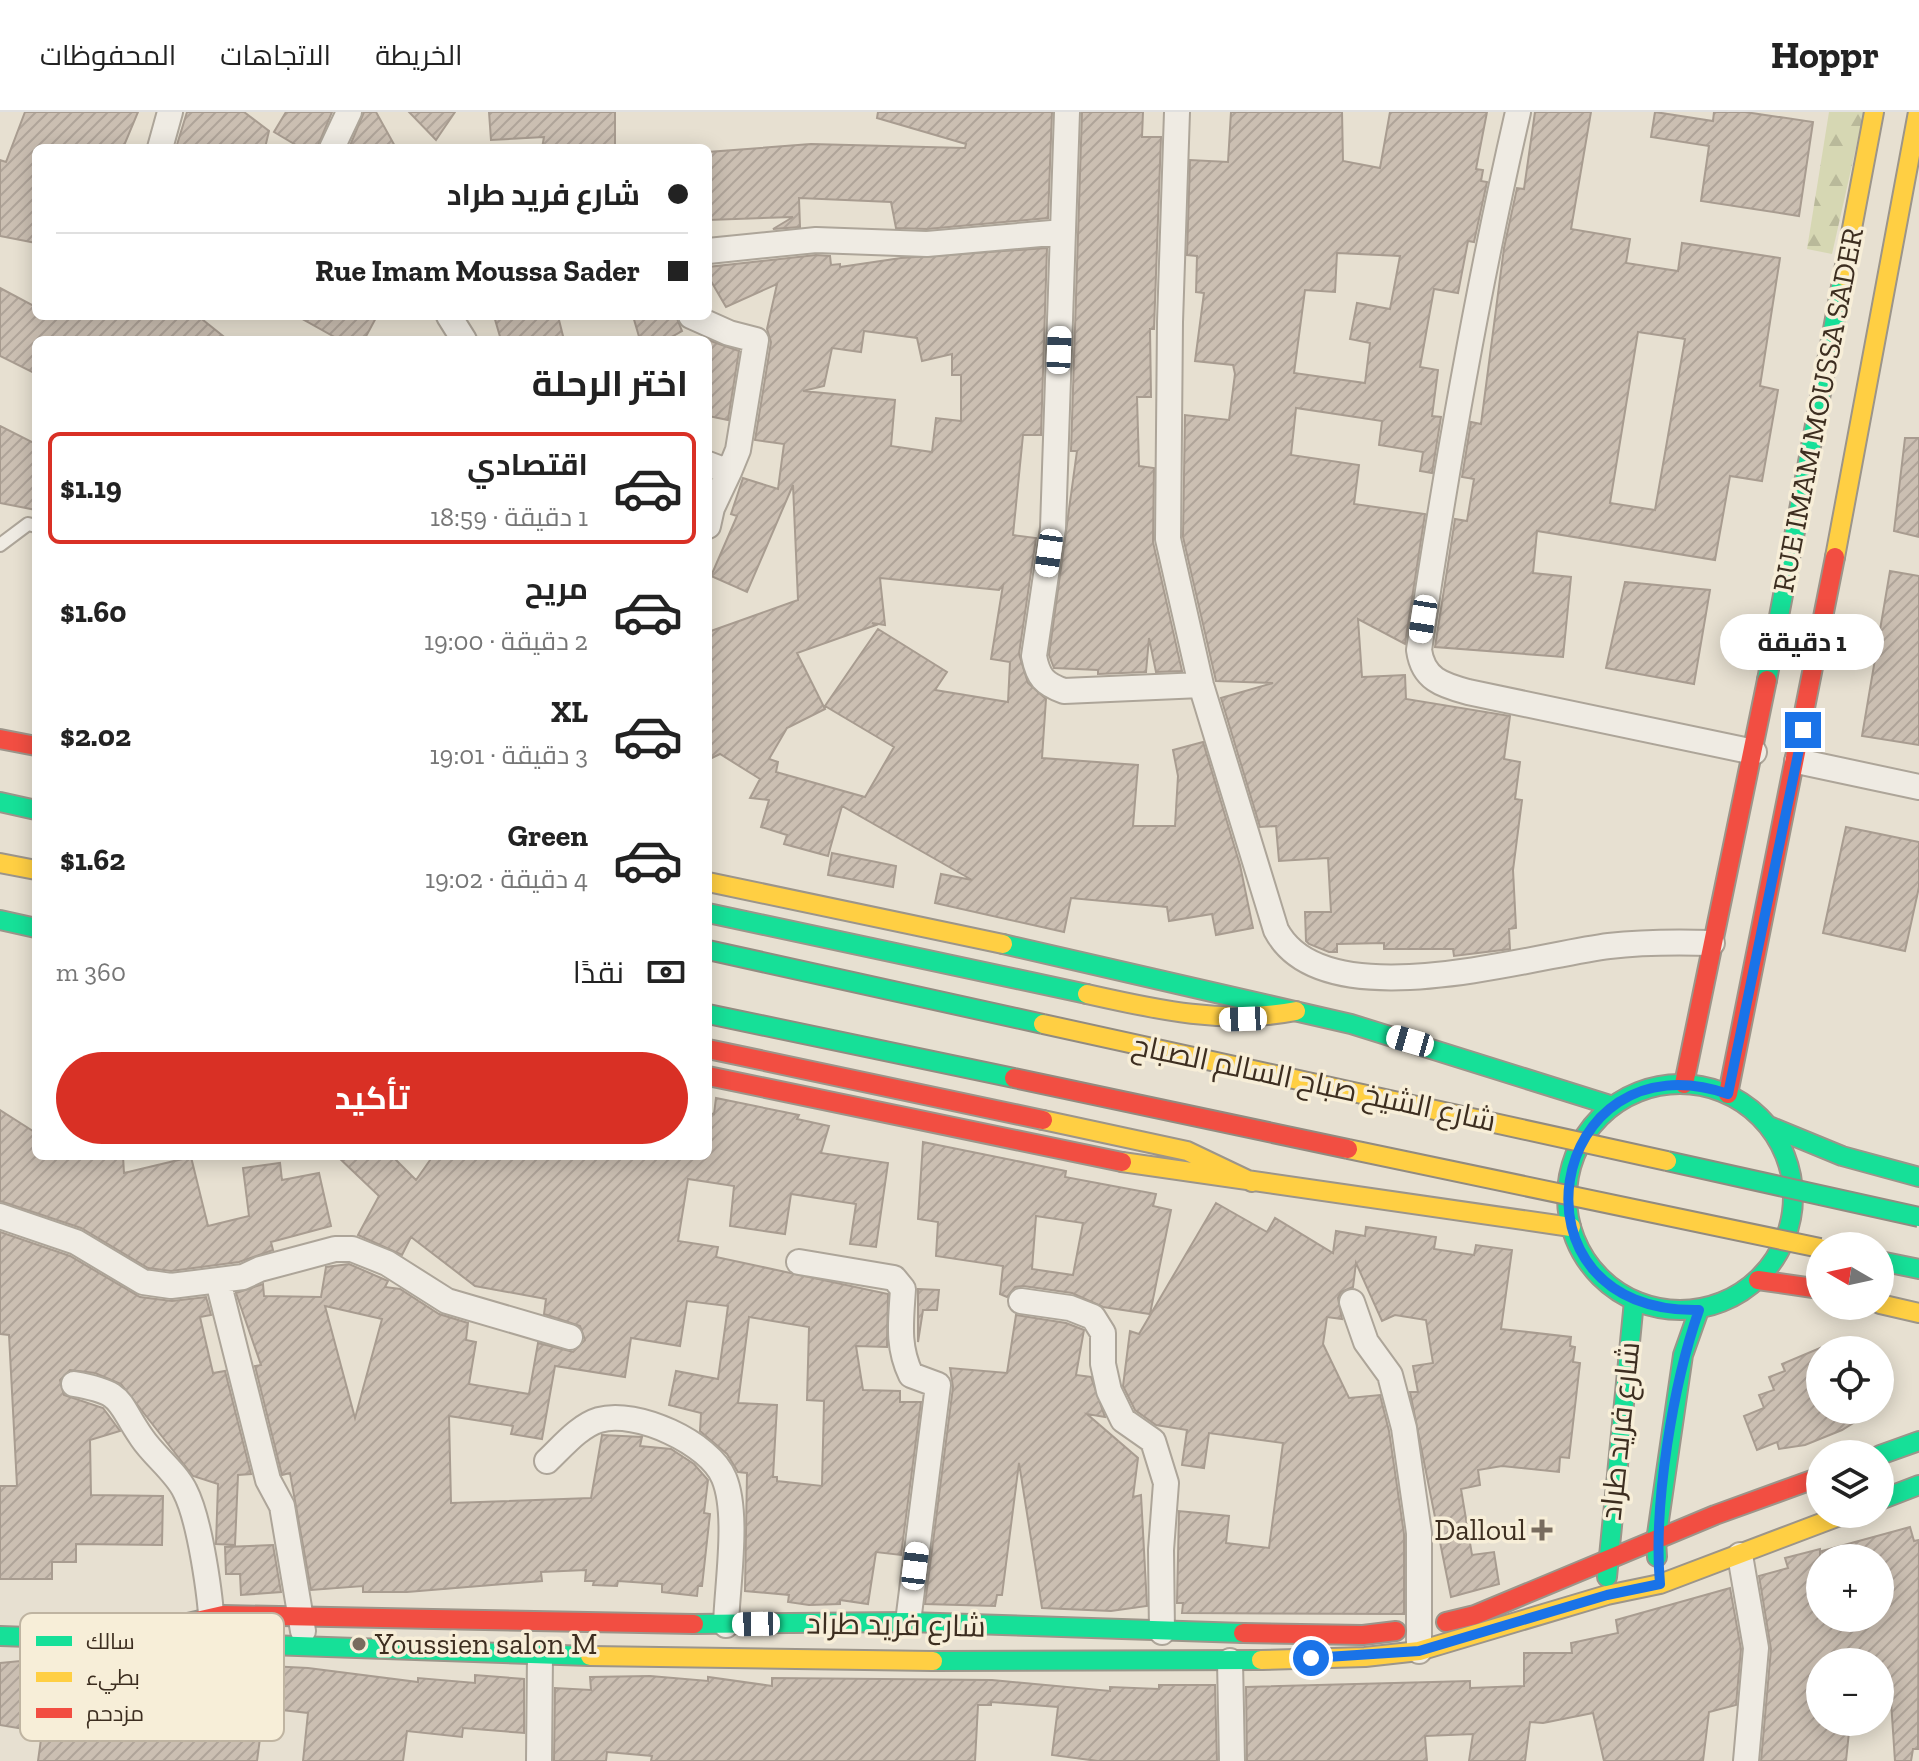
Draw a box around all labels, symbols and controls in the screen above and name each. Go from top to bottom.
text: Hoppr [1771,32,1879,78]
text: المحفوظات [40,39,176,72]
text: الاتجاهات [220,39,331,72]
text: الخريطة [375,39,463,72]
text: شارع فريد طراد [447,177,640,213]
street label: RUE IMAM MOUSSA SADER [1765,224,1871,595]
text: Rue Imam Moussa Sader [315,253,640,289]
car [1046,326,1072,374]
text: اختر الرحلة [532,362,688,405]
text: اقتصادي [467,447,588,483]
icon: car [612,452,684,524]
text: $1.19 [60,470,122,506]
text: 1 دقيقة · 18:59 [430,501,588,533]
car [1034,528,1064,578]
text: مريح [525,571,588,607]
icon: car [612,576,684,648]
car [1407,593,1439,645]
text: $1.60 [60,594,127,630]
callout: 1 دقيقة [1721,614,1885,670]
text: 2 دقيقة · 19:00 [424,625,588,657]
text: 1 دقيقة [1758,626,1846,658]
text: XL [551,694,588,730]
icon: car [612,700,684,772]
route end [1785,712,1821,748]
text: $2.02 [60,718,131,754]
text: 3 دقيقة · 19:01 [430,739,588,771]
text: Green [508,818,588,854]
icon: car [612,824,684,896]
text: $1.62 [60,842,125,878]
text: 4 دقيقة · 19:02 [425,863,588,895]
icon: cash [644,950,688,994]
text: نقدًا [573,955,624,991]
text: 360 m [56,956,126,988]
car [1219,1006,1267,1032]
car [1384,1023,1436,1059]
street label: شارع الشيخ صباح السالم الصباح [1129,1027,1499,1141]
button: تأكيد [56,1052,688,1144]
north arrow [1806,1232,1894,1320]
map controls [1806,1232,1894,1736]
button: locate [1806,1336,1894,1424]
street label: شارع فريد طراد [1593,1340,1649,1522]
button: layers [1806,1440,1894,1528]
place label: Dalloul [1434,1512,1526,1548]
marker: Dalloul [1533,1521,1551,1539]
car [900,1541,930,1591]
button: + [1806,1544,1894,1632]
street label: شارع فريد طراد [806,1605,986,1647]
car [732,1612,780,1636]
legend [20,1613,284,1741]
place label: Youssien salon M [374,1626,598,1662]
text: سالك [86,1628,135,1655]
marker: Youssien salon M [350,1635,368,1653]
route start [1293,1640,1329,1676]
button: − [1806,1648,1894,1736]
text: بطيء [86,1664,140,1694]
text: مزدحم [86,1700,144,1729]

